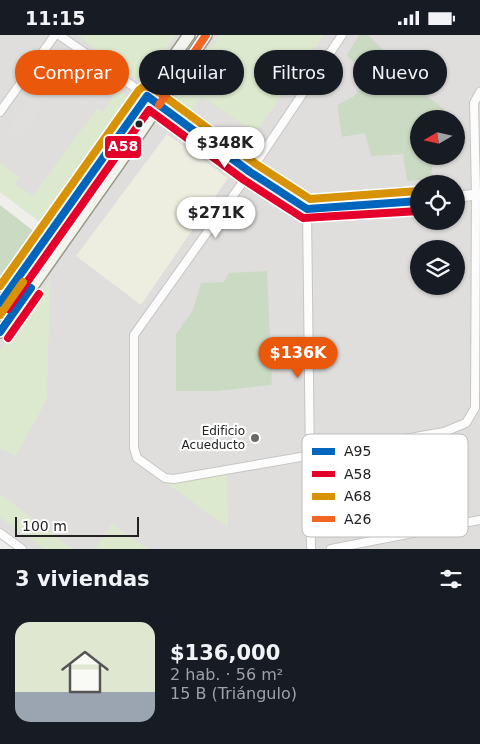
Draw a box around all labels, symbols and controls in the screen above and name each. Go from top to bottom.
text: 11:15 [25,7,85,29]
chip: Comprar [15,50,129,95]
chip: Alquilar [139,50,244,95]
chip: Filtros [254,50,343,95]
chip: Nuevo [353,50,447,95]
north arrow [410,110,465,165]
map controls [410,110,465,295]
unlabelled marker [134,119,144,129]
pin: $348K [190,127,260,169]
text: $348K [197,133,253,152]
line badge: A58 [104,135,142,159]
text: A58 [108,138,138,154]
button: locate [410,175,465,230]
pin: $271K [181,197,251,239]
text: $271K [188,203,244,222]
button: layers [410,240,465,295]
pin: $136K [263,337,333,379]
text: $136K [270,343,326,362]
place label: Edificio Acueducto [182,424,245,452]
marker: Edificio Acueducto [249,432,261,444]
legend [302,434,468,537]
text: A95 [344,443,371,459]
text: A58 [344,466,371,482]
text: A68 [344,488,371,504]
text: A26 [344,511,371,527]
scale bar [15,514,139,537]
text: 100 m [22,518,67,534]
icon: filters [437,565,465,593]
text: 3 viviendas [15,567,150,591]
text: $136,000 [170,641,280,665]
icon: home [55,642,115,702]
text: 2 hab. · 56 m² [170,665,283,684]
text: 15 B (Triángulo) [170,684,297,703]

